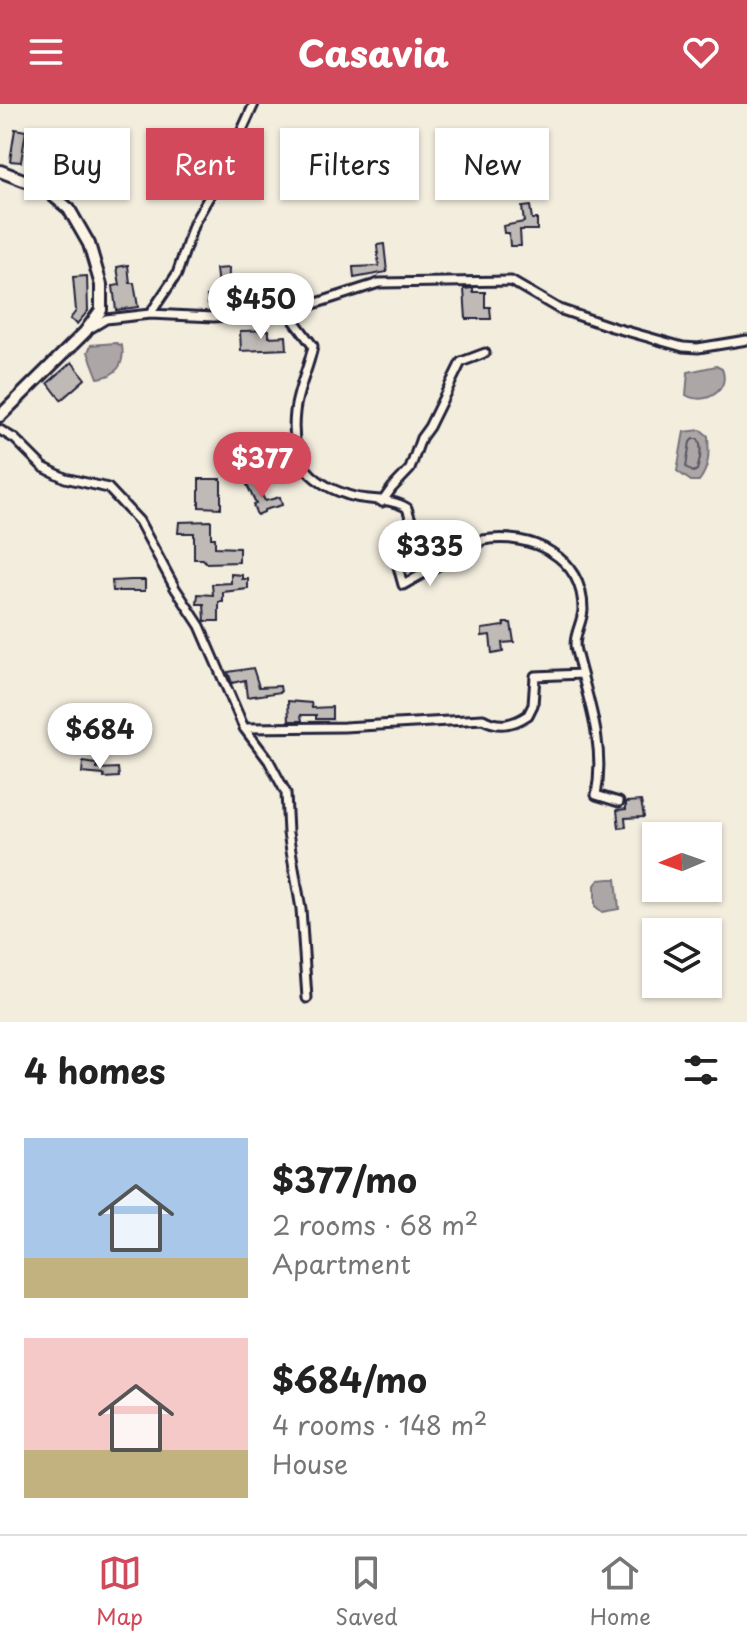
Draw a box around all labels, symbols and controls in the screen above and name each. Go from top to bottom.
text: Casavia [298,25,449,79]
icon: menu [24,30,68,74]
icon: heart [679,30,723,74]
chip: Buy [24,128,130,200]
chip: Rent [146,128,264,200]
chip: Filters [280,128,419,200]
chip: New [435,128,549,200]
pin: $450 [214,273,308,341]
text: $450 [226,279,296,318]
pin: $377 [215,432,309,500]
text: $377 [231,438,293,477]
pin: $335 [383,520,477,588]
text: $335 [396,526,464,565]
pin: $684 [53,703,147,771]
text: $684 [65,709,135,748]
north arrow [642,822,722,902]
map controls [642,822,722,998]
button: layers [642,918,722,998]
text: 4 homes [24,1044,166,1096]
icon: filters [679,1048,723,1092]
text: $377/mo [272,1153,417,1205]
icon: home [88,1170,184,1266]
text: 2 rooms · 68 m² [272,1205,478,1244]
text: Apartment [272,1244,411,1283]
text: $684/mo [272,1353,427,1405]
icon: home [88,1370,184,1466]
text: 4 rooms · 148 m² [272,1405,487,1444]
text: House [272,1444,348,1483]
tab: Map [96,1551,143,1632]
tab: Saved [335,1551,398,1632]
tab: Home [590,1551,651,1632]

